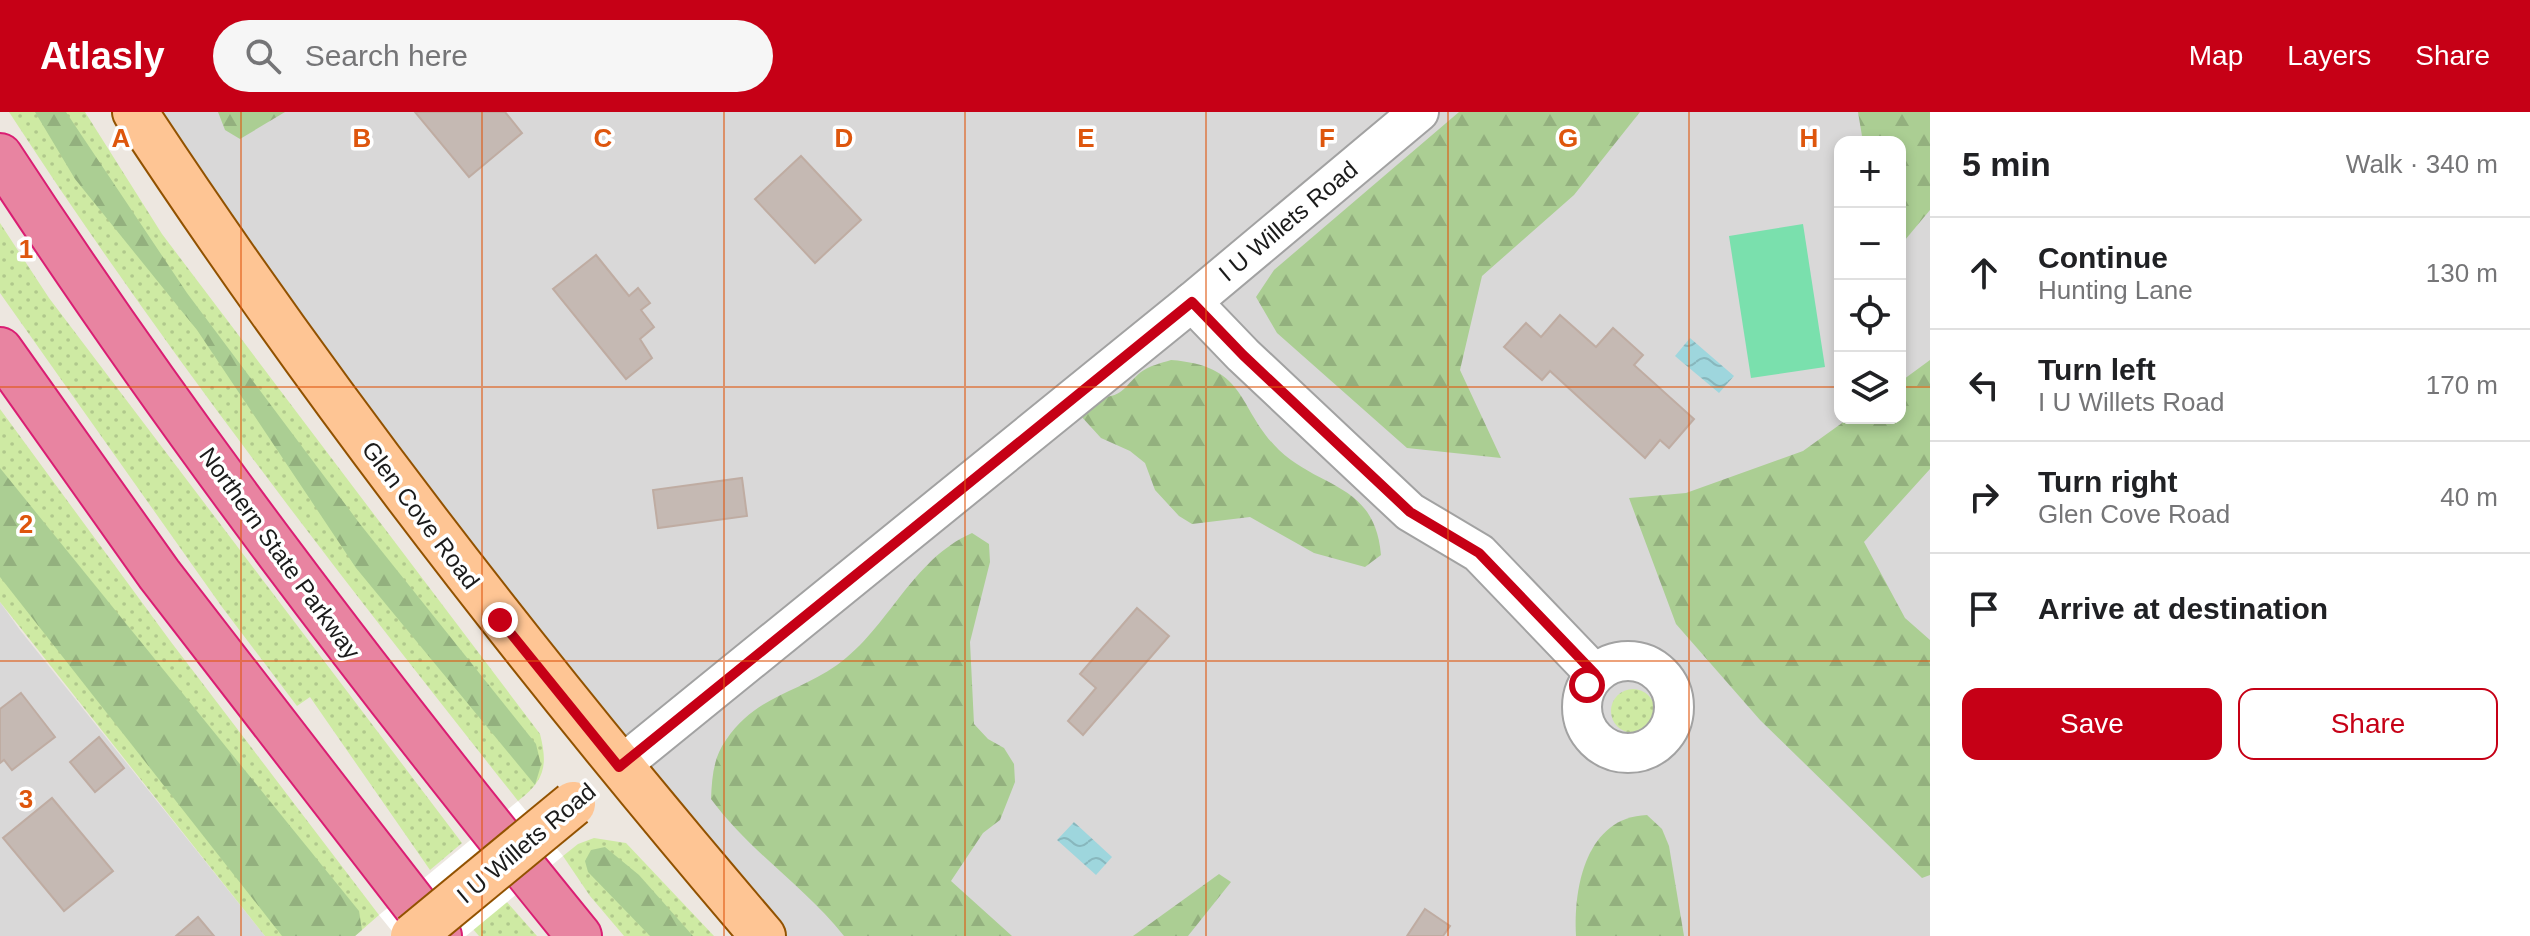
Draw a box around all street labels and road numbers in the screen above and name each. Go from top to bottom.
street label: I U Willets Road [1213,155,1363,287]
street label: Glen Cove Road [357,436,485,594]
street label: Northern State Parkway [194,442,366,664]
street label: I U Willets Road [451,777,601,909]

